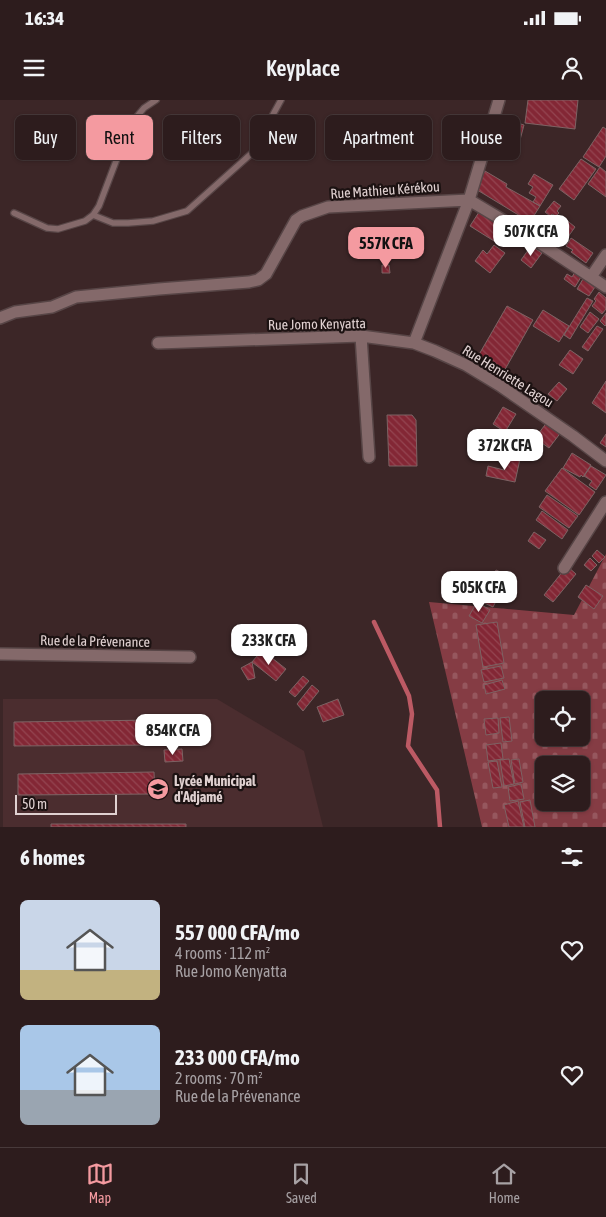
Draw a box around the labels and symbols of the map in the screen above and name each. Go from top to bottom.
street label: Rue Mathieu Kérékou [330,178,440,202]
pin: 507K CFA [479,214,583,257]
pin: 557K CFA [334,226,438,269]
street label: Rue Jomo Kenyatta [268,315,366,333]
street label: Rue Henriette Lagou [460,342,556,410]
pin: 372K CFA [453,428,557,471]
pin: 505K CFA [427,570,531,613]
pin: 233K CFA [217,624,321,666]
street label: Rue de la Prévenance [40,632,150,650]
pin: 854K CFA [121,714,225,756]
place label: Lycée Municipal d'Adjamé [174,773,256,805]
school or university icon: Lycée Municipal d'Adjamé [146,777,170,801]
scale bar [15,792,118,815]

